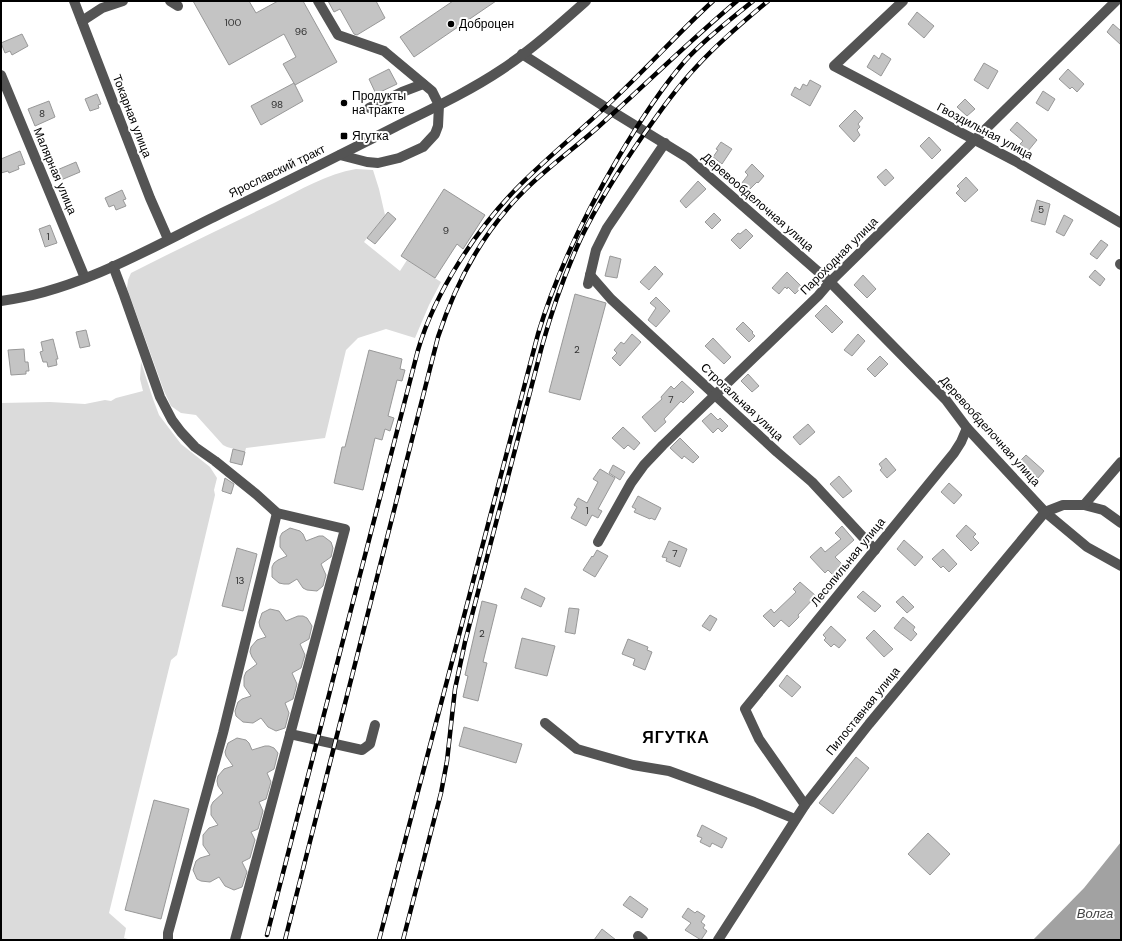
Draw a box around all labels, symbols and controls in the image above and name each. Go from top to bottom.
house number: 100 [225,16,242,29]
place label: Доброцен [459,16,514,32]
marker: Доброцен [446,19,456,29]
house number: 96 [295,25,307,38]
street label: Токарная улица [109,72,155,160]
place label: Продукты на тракте [352,88,406,118]
house number: 98 [271,98,283,111]
marker: Продукты на тракте [339,98,349,108]
street label: Гвоздильная улица [934,99,1036,163]
house number: 8 [39,107,45,120]
street label: Малярная улица [29,125,81,217]
place label: Ягутка [352,128,389,144]
marker: Ягутка [339,131,349,141]
street label: Ярославский тракт [226,140,328,201]
street label: Деревообделочная улица [699,149,817,255]
house number: 5 [1038,203,1044,216]
street label: Пароходная улица [797,213,882,298]
house number: 9 [443,224,449,237]
house number: 1 [46,230,50,243]
house number: 2 [574,343,580,356]
street label: Строгальная улица [697,359,787,445]
street label: Деревообделочная улица [936,372,1044,490]
house number: 7 [668,393,674,406]
house number: 1 [585,504,589,517]
street label: Лесопильная улица [807,514,889,610]
house number: 7 [672,547,678,560]
house number: 13 [235,574,245,587]
house number: 2 [479,627,485,640]
street label: Пилоставная улица [822,663,904,759]
district label: ЯГУТКА [642,727,710,748]
water label: Волга [1077,905,1113,922]

